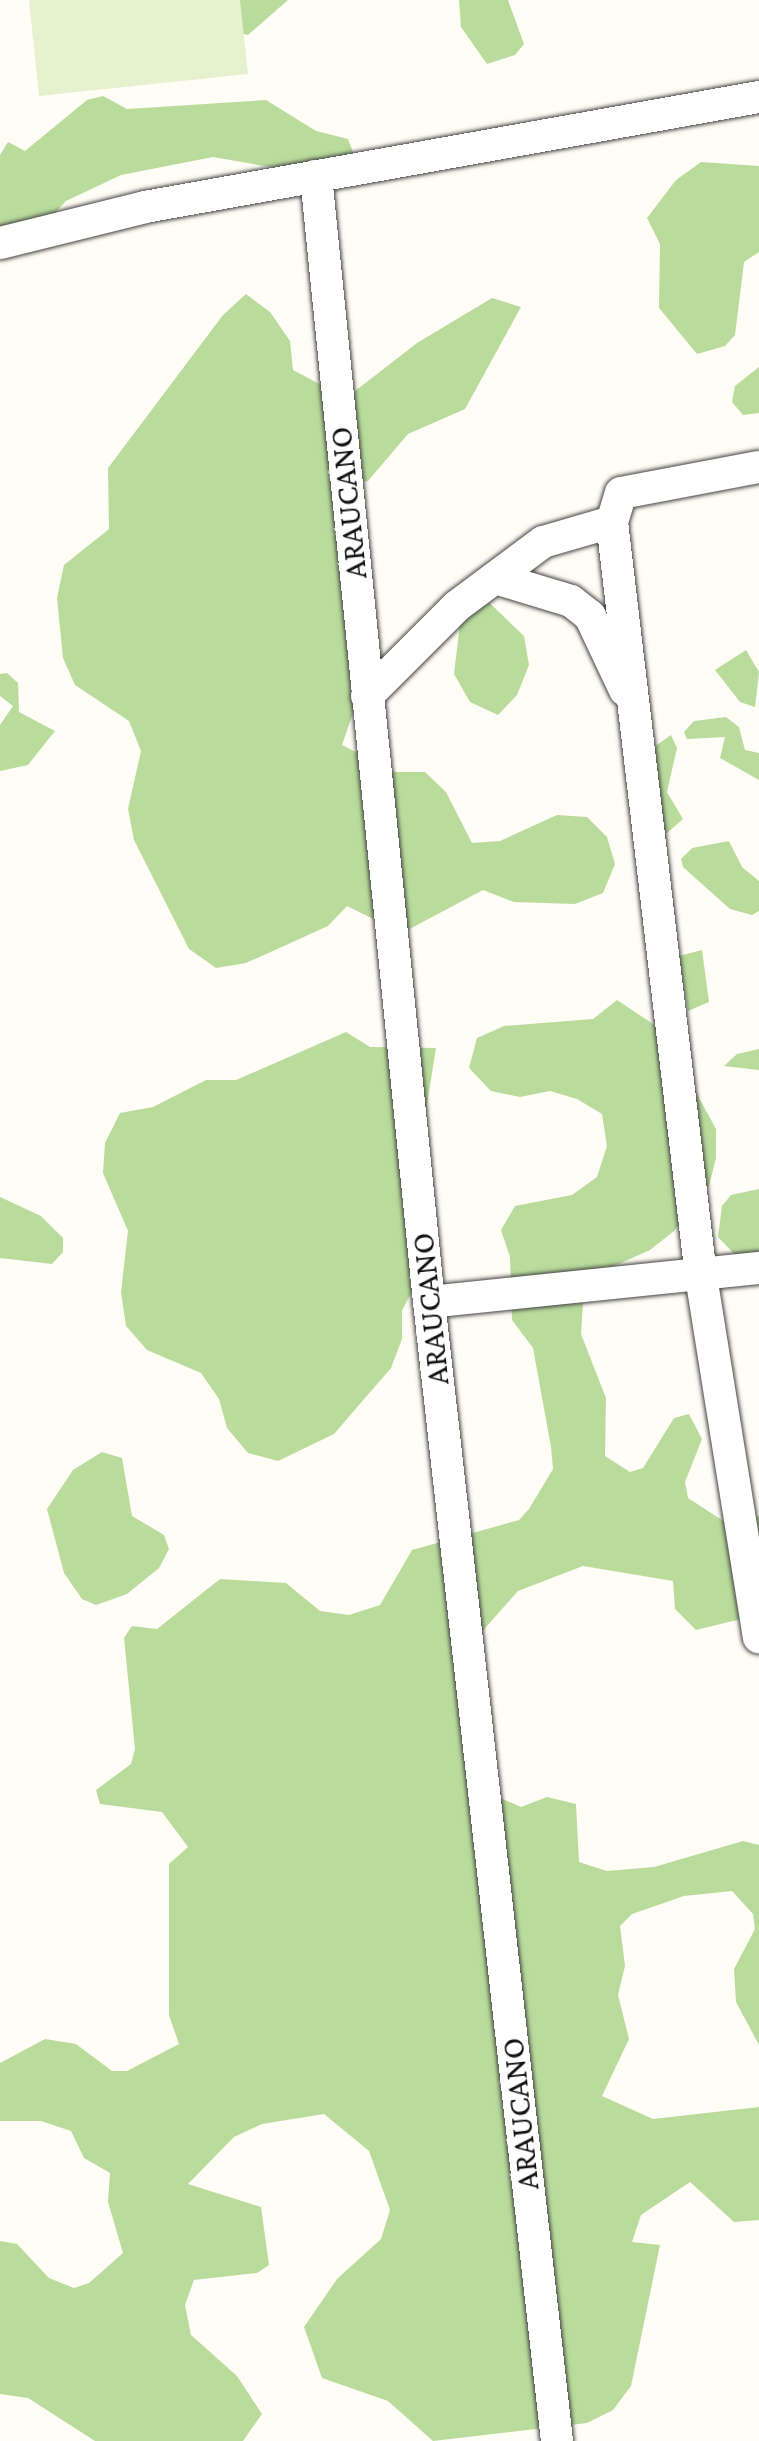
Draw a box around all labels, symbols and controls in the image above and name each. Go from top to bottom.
street label: ARAUCANO [321,425,375,581]
street label: ARAUCANO [403,1231,457,1387]
street label: ARAUCANO [493,2036,547,2192]

